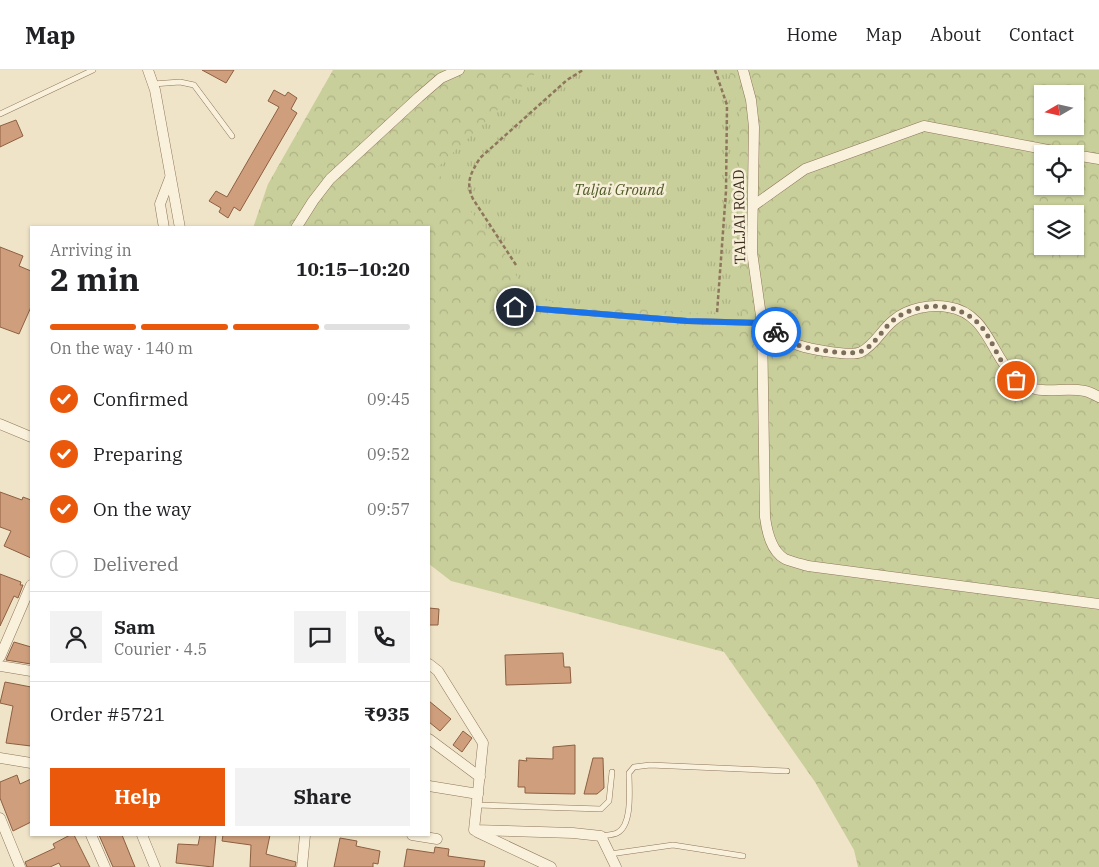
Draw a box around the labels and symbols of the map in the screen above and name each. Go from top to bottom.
north arrow [1034,85,1084,135]
street label: TALJAI ROAD [729,169,749,265]
park label: Taljai Ground [574,180,665,199]
pin [494,286,536,328]
courier [751,307,801,357]
pin [995,359,1037,401]

